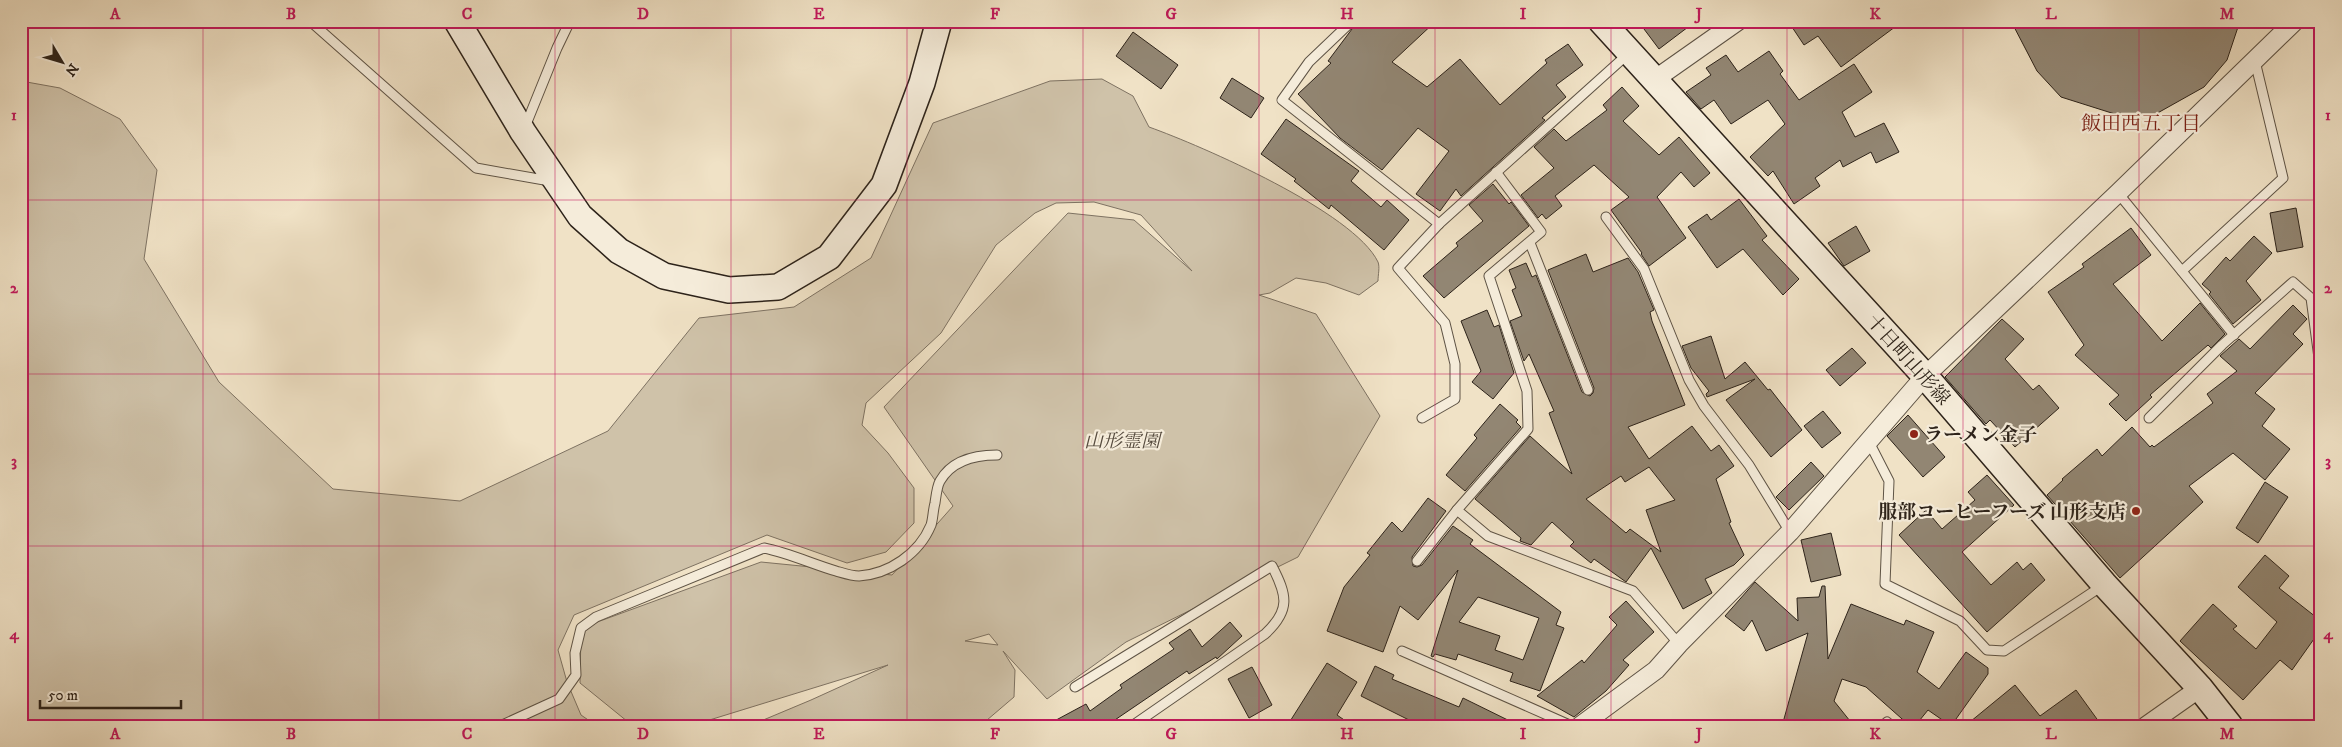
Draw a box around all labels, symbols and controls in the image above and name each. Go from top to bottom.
text: A [109,4,121,24]
text: B [286,4,296,24]
text: C [462,4,472,24]
text: D [637,4,649,24]
text: E [813,4,825,24]
text: F [990,4,1000,24]
text: G [1165,4,1177,24]
text: H [1340,4,1354,24]
text: I [1520,4,1527,24]
text: J [1694,4,1703,24]
text: K [1869,4,1881,24]
text: L [2045,4,2057,24]
text: M [2220,4,2235,24]
north arrow [38,38,88,88]
text: N [61,59,82,80]
text: 1 [11,105,17,125]
text: 1 [2325,105,2331,125]
district label: 飯田西五丁目 [2081,112,2201,137]
text: 2 [10,278,19,298]
text: 2 [2324,278,2333,298]
street label: 十日町山形線 [1861,310,1955,410]
place label: ラーメン金子 [1924,424,2037,447]
marker: ラーメン金子 [1908,428,1920,440]
park label: 山形霊園 [1084,430,1163,453]
text: 3 [11,451,17,471]
text: 3 [2325,451,2331,471]
place label: 服部コーヒーフーズ 山形支店 [1878,501,2126,524]
marker: 服部コーヒーフーズ 山形支店 [2130,505,2142,517]
text: 4 [8,624,19,644]
text: 4 [2322,624,2333,644]
scale bar [40,677,181,709]
text: 50 m [48,686,78,705]
text: A [109,724,121,744]
text: B [286,724,296,744]
text: C [462,724,472,744]
text: D [637,724,649,744]
text: E [813,724,825,744]
text: F [990,724,1000,744]
text: G [1165,724,1177,744]
text: H [1340,724,1354,744]
text: I [1520,724,1527,744]
text: J [1694,724,1703,744]
text: K [1869,724,1881,744]
text: L [2045,724,2057,744]
text: M [2220,724,2235,744]

